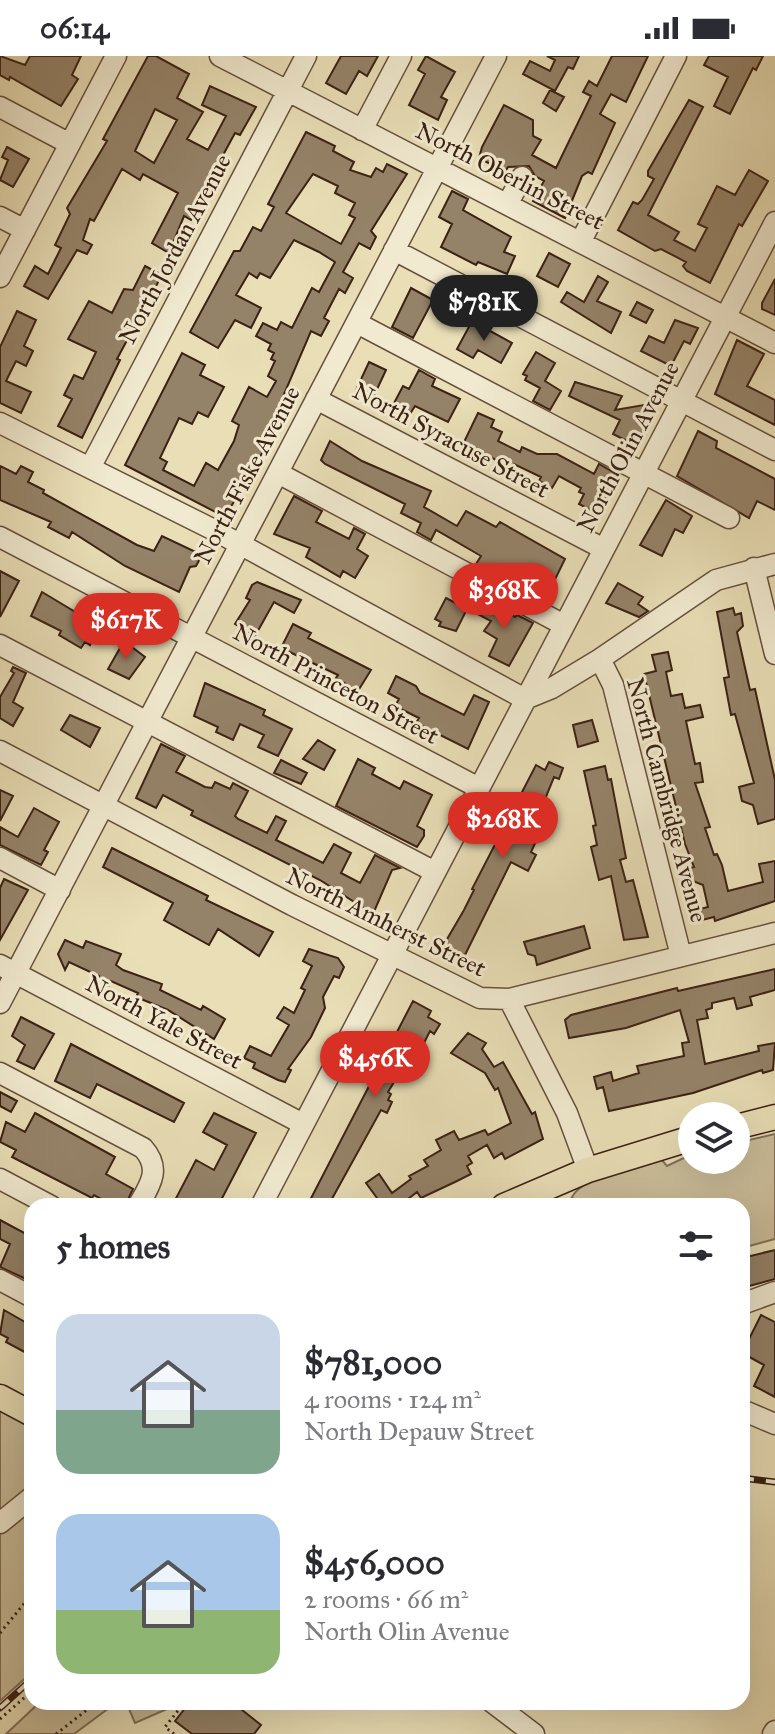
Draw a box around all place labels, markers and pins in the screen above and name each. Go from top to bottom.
pin: $781K [428,275,540,343]
pin: $368K [448,563,560,631]
pin: $617K [70,593,182,661]
pin: $268K [447,792,559,860]
pin: $456K [319,1031,431,1099]

